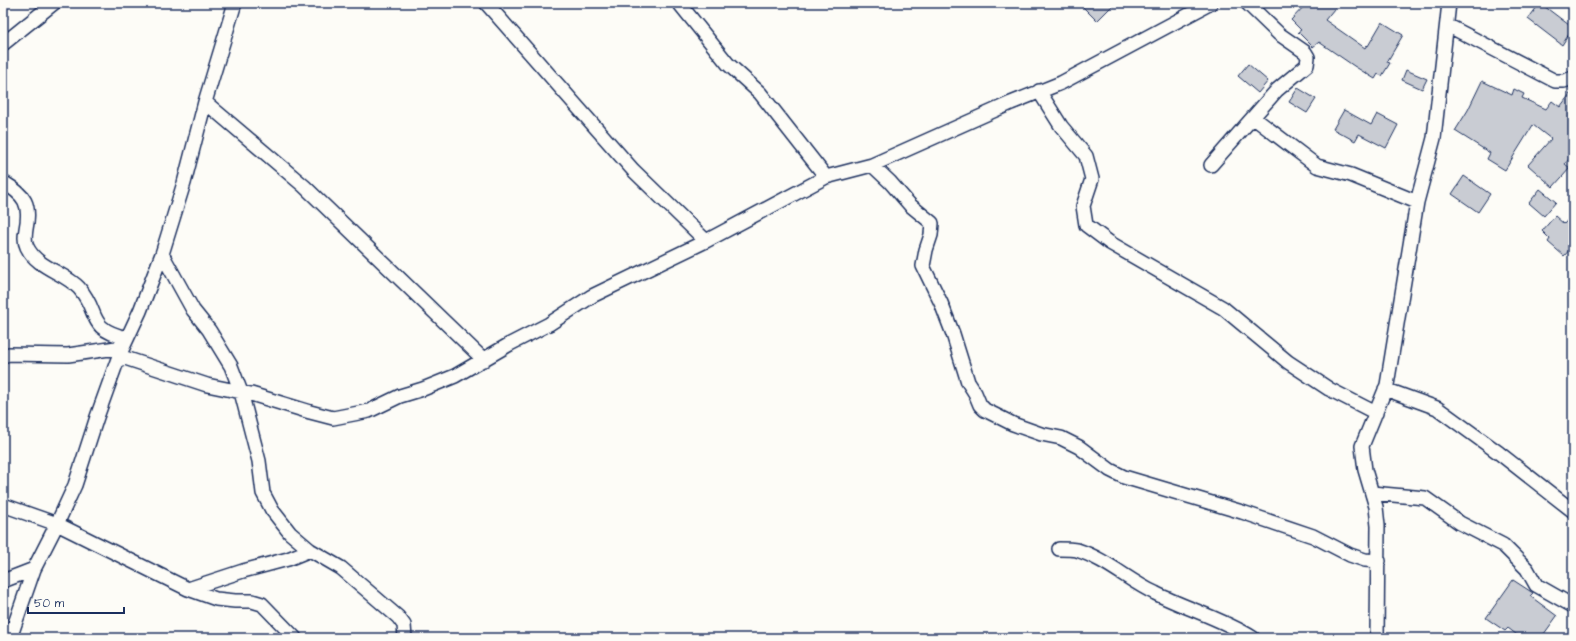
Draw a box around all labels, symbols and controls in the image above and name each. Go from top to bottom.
scale bar [28,589,124,615]
text: 50 m [34,595,65,612]

